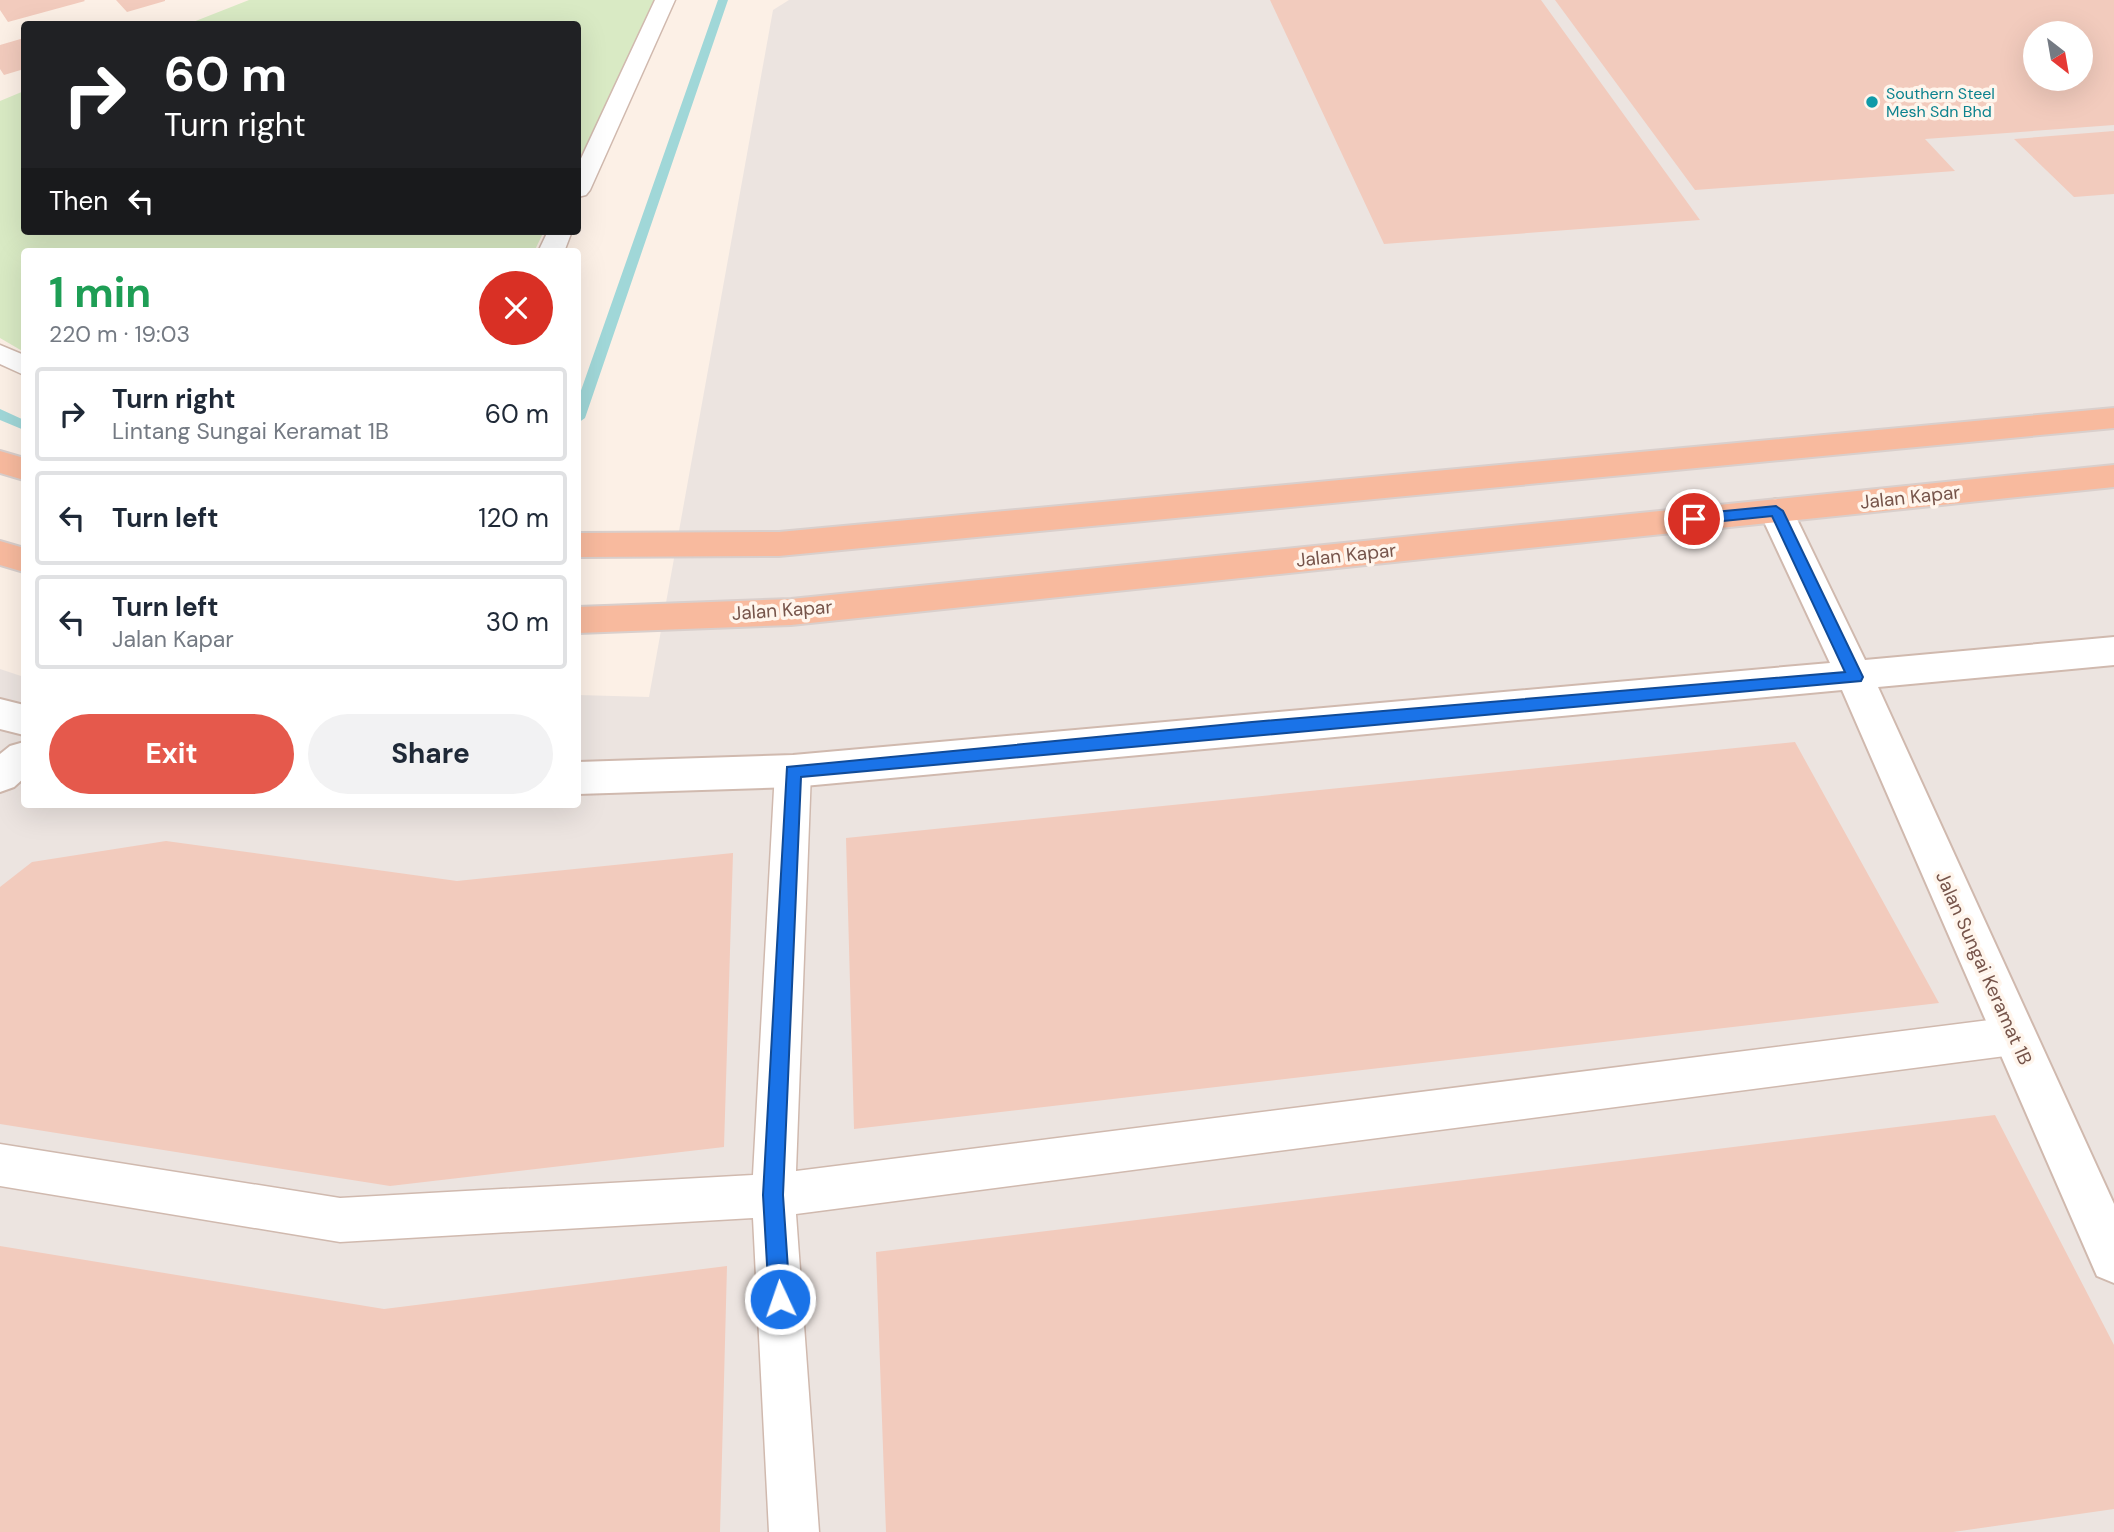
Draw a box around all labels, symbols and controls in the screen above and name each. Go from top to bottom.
north arrow [2023,21,2093,91]
map controls [2023,21,2093,91]
text: 60 m [164,42,287,106]
icon: right [49,49,140,140]
place label: Southern Steel Mesh Sdn Bhd [1886,83,1995,122]
marker: Southern Steel Mesh Sdn Bhd [1864,94,1880,110]
text: Turn right [164,104,306,146]
icon: left [122,182,160,220]
text: Then [49,184,108,218]
text: 1 min [49,265,151,320]
button: close [479,271,553,345]
text: 220 m · 19:03 [49,319,190,349]
text: Turn right [112,382,236,416]
icon: right [53,395,91,433]
text: 60 m [485,397,549,431]
text: Lintang Sungai Keramat 1B [112,416,389,446]
street label: Jalan Kapar [1859,479,1961,515]
pin [1664,489,1724,549]
icon: left [53,499,91,537]
icon: arrive [1675,500,1713,538]
text: Turn left [112,501,219,535]
text: 120 m [478,501,549,535]
street label: Jalan Kapar [1295,537,1397,573]
text: Turn left [112,590,219,624]
street label: Jalan Kapar [731,594,833,626]
icon: left [53,603,91,641]
text: 30 m [486,605,549,639]
text: Jalan Kapar [112,624,234,654]
button: Exit [49,714,294,794]
button: Share [308,714,553,794]
street label: Jalan Sungai Keramat 1B [1930,867,2038,1069]
position arrow [743,1262,817,1336]

